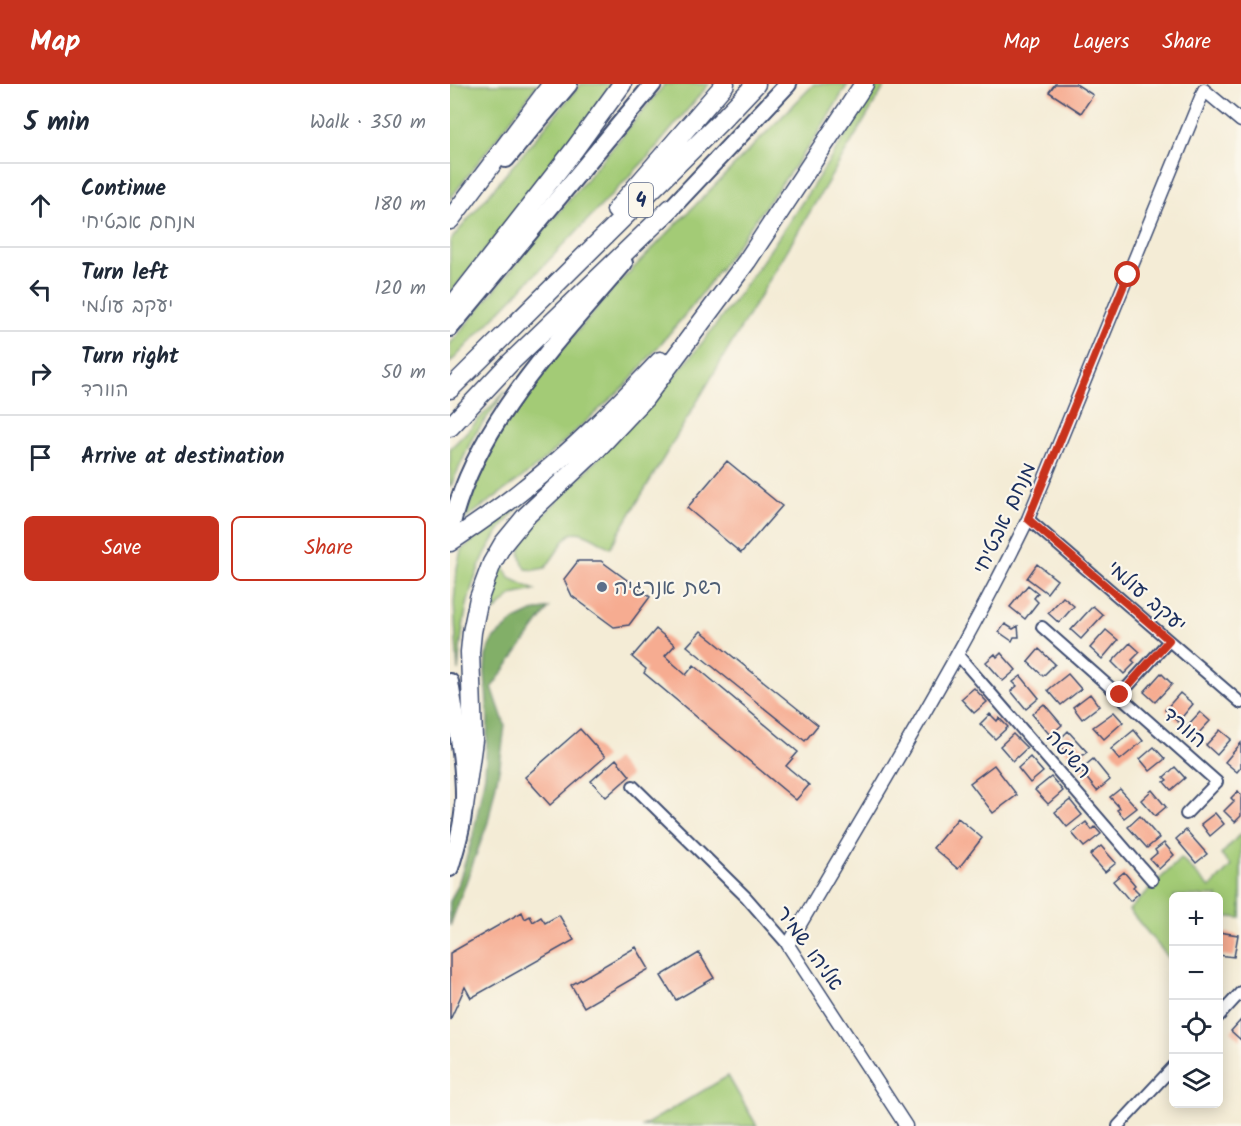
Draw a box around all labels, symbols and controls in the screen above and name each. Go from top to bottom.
text: Map [30,20,81,65]
text: Map [1003,26,1040,59]
text: Layers [1073,26,1129,59]
text: Share [1162,26,1211,59]
text: 5 min [24,102,90,144]
text: Walk · 350 m [310,107,426,139]
text: Continue [81,172,166,207]
road number: 4 [629,183,653,217]
icon: ahead [24,189,57,222]
text: 180 m [374,189,426,221]
text: מנחם אבטיחי [81,207,196,239]
text: Turn left [81,256,168,291]
route start [1114,261,1140,287]
icon: left [24,273,57,306]
text: 120 m [374,273,426,305]
text: יעקב עולמי [81,291,173,323]
text: Turn right [81,340,179,375]
icon: right [24,357,57,390]
text: 50 m [381,357,426,389]
text: הוורד [81,375,129,407]
text: Arrive at destination [81,440,284,475]
icon: arrive [24,441,57,474]
street label: מנחם אבטיחי [965,457,1046,580]
button: Save [24,516,219,581]
button: Share [231,516,426,581]
street label: יעקב עולמי [1099,553,1193,641]
place label: רשת אנרגיה [614,572,722,605]
marker: רשת אנרגיה [595,580,609,594]
route end [1106,681,1132,707]
street label: הוורד [1154,699,1214,757]
street label: השיטה [1037,723,1099,787]
map controls [1169,892,1223,1108]
button: + [1169,892,1223,946]
street label: אליהו שמיר [766,899,851,998]
button: − [1169,946,1223,1000]
button: locate [1169,1000,1223,1054]
button: layers [1169,1054,1223,1108]

